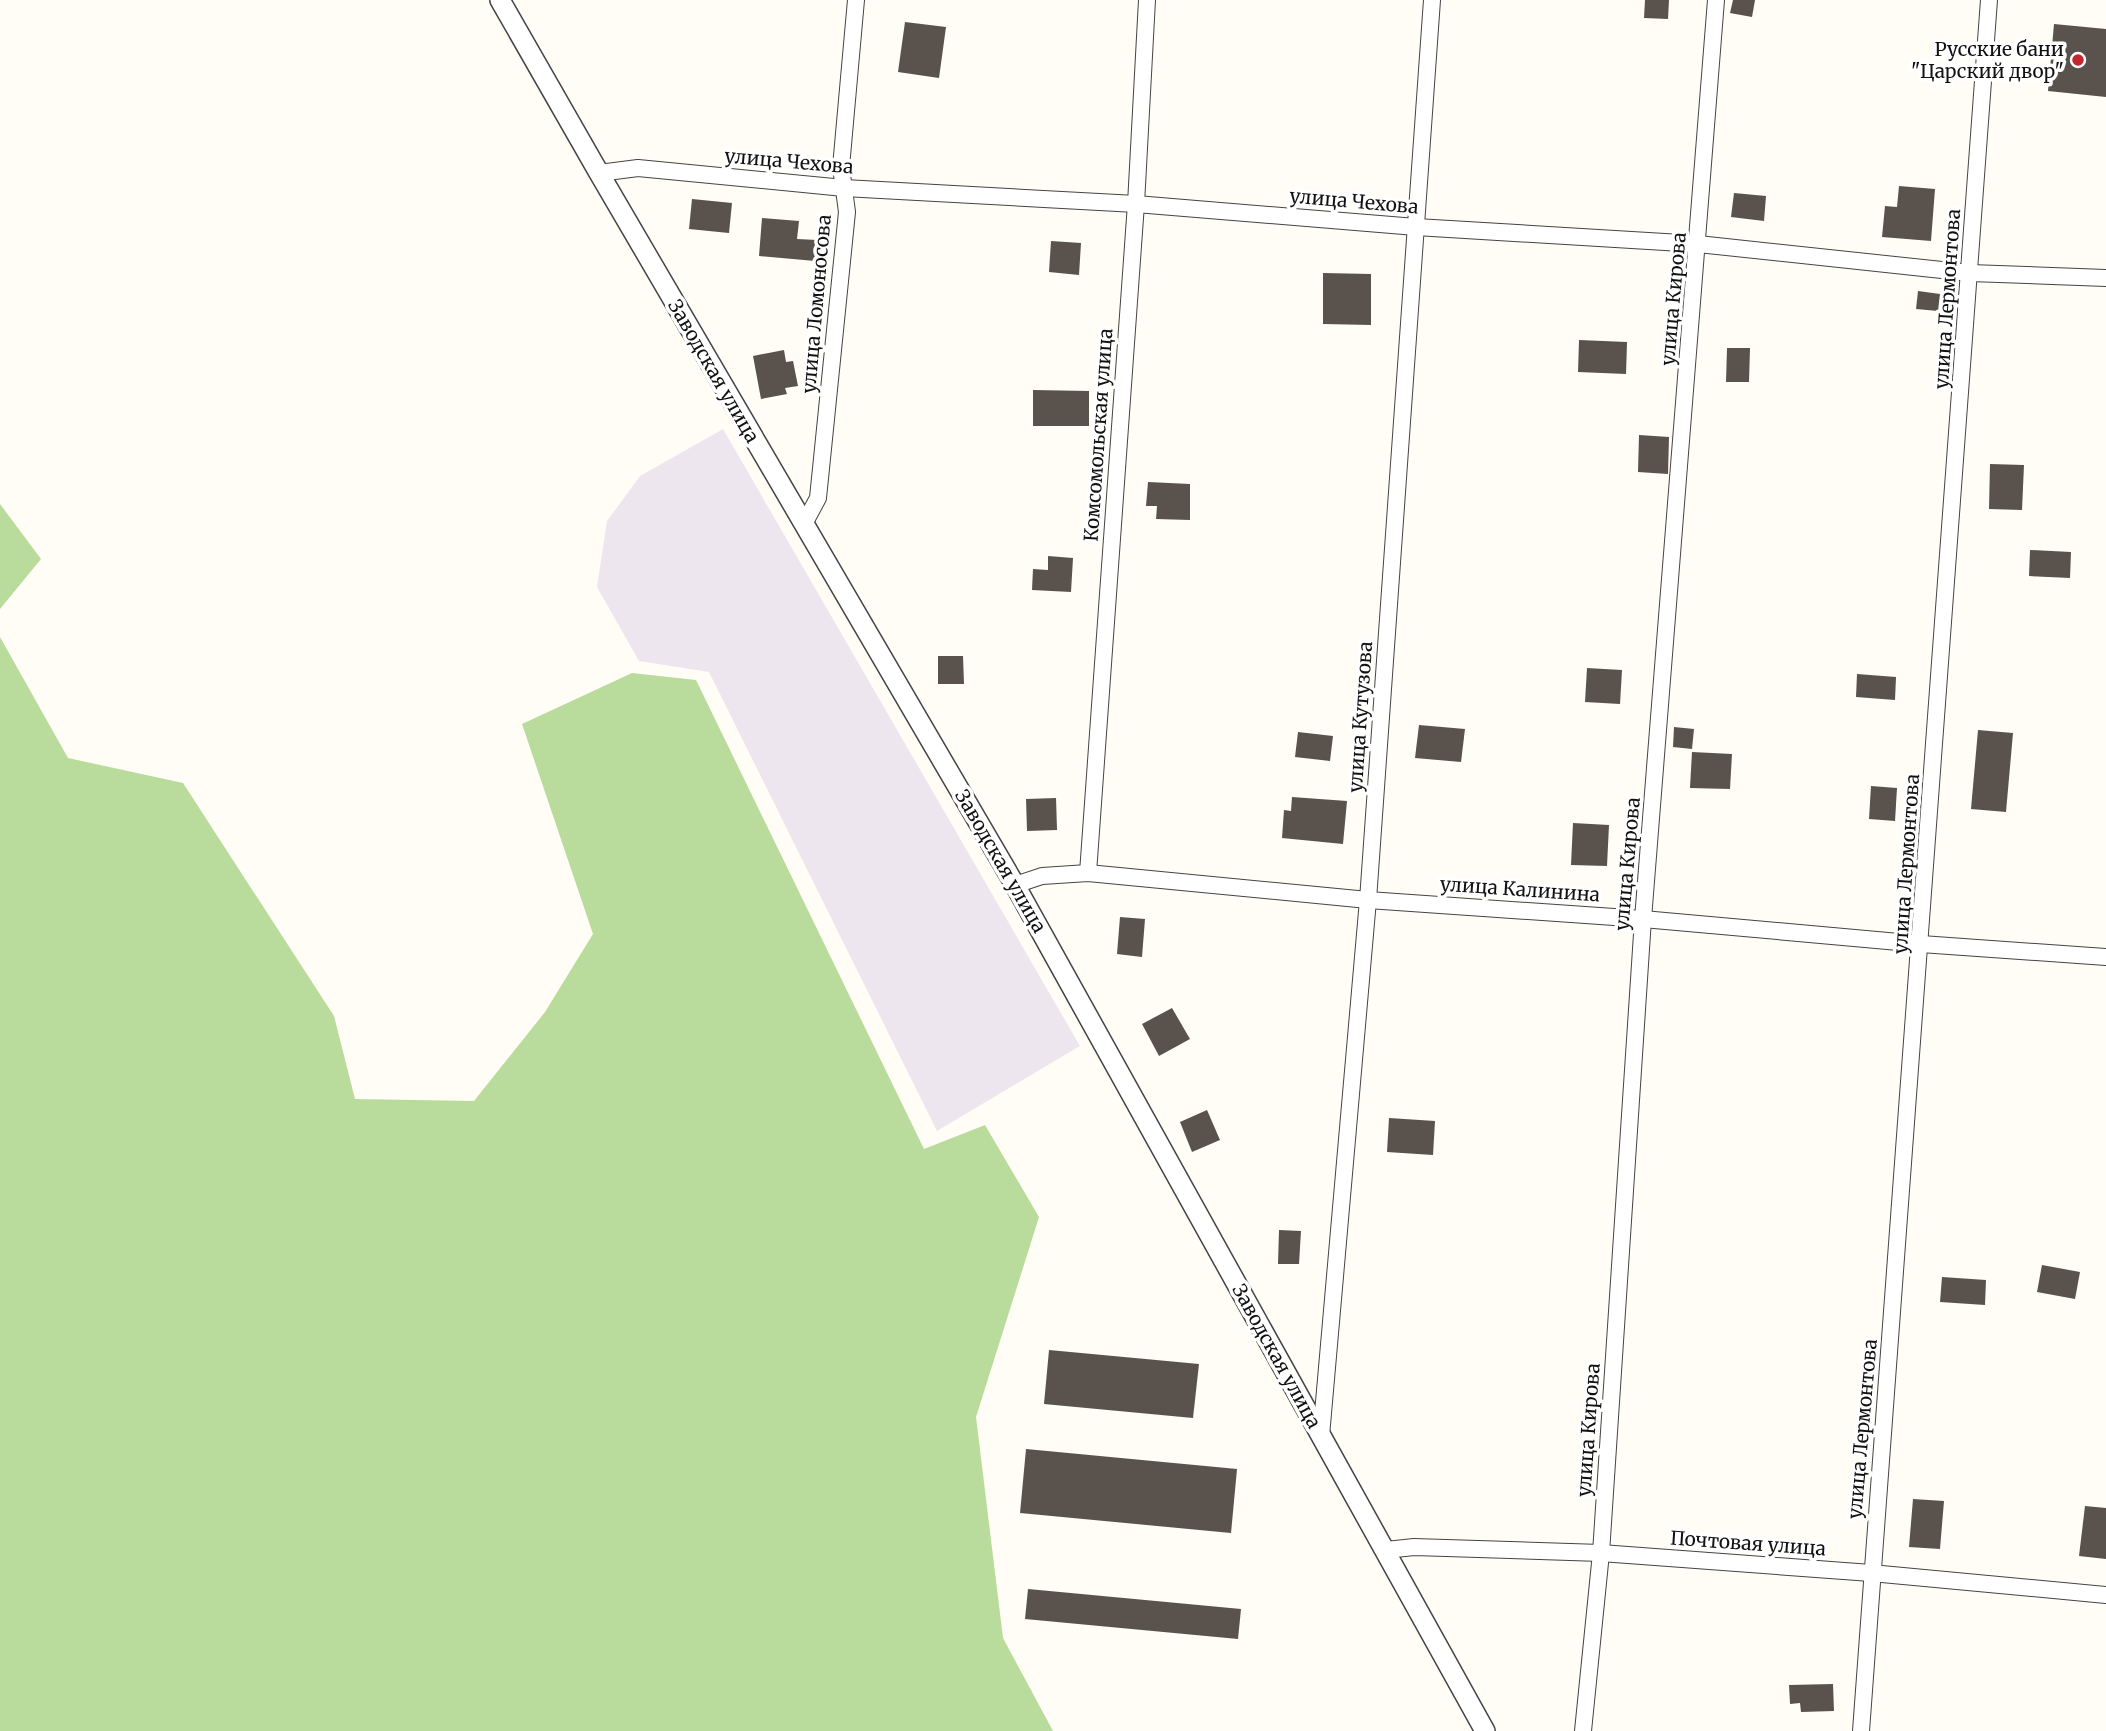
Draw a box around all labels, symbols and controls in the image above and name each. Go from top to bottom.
place label: Русские бани "Царский двор" [1911,37,2064,83]
marker: Русские бани "Царский двор" [2070,52,2086,68]
street label: улица Чехова [723,143,855,179]
street label: улица Чехова [1288,183,1420,219]
street label: улица Лермонтова [1929,208,1965,390]
street label: улица Ломоносова [796,213,836,395]
street label: улица Кирова [1655,231,1691,367]
street label: Заводская улица [663,295,765,447]
street label: Комсомольская улица [1079,328,1117,542]
street label: улица Кутузова [1343,641,1377,793]
street label: улица Лермонтова [1888,773,1924,955]
street label: Заводская улица [950,785,1052,937]
street label: улица Кирова [1609,796,1645,932]
street label: улица Калинина [1439,871,1601,907]
street label: Заводская улица [1227,1280,1327,1432]
street label: улица Лермонтова [1842,1338,1882,1520]
street label: улица Кирова [1571,1362,1605,1498]
street label: Почтовая улица [1669,1526,1827,1560]

